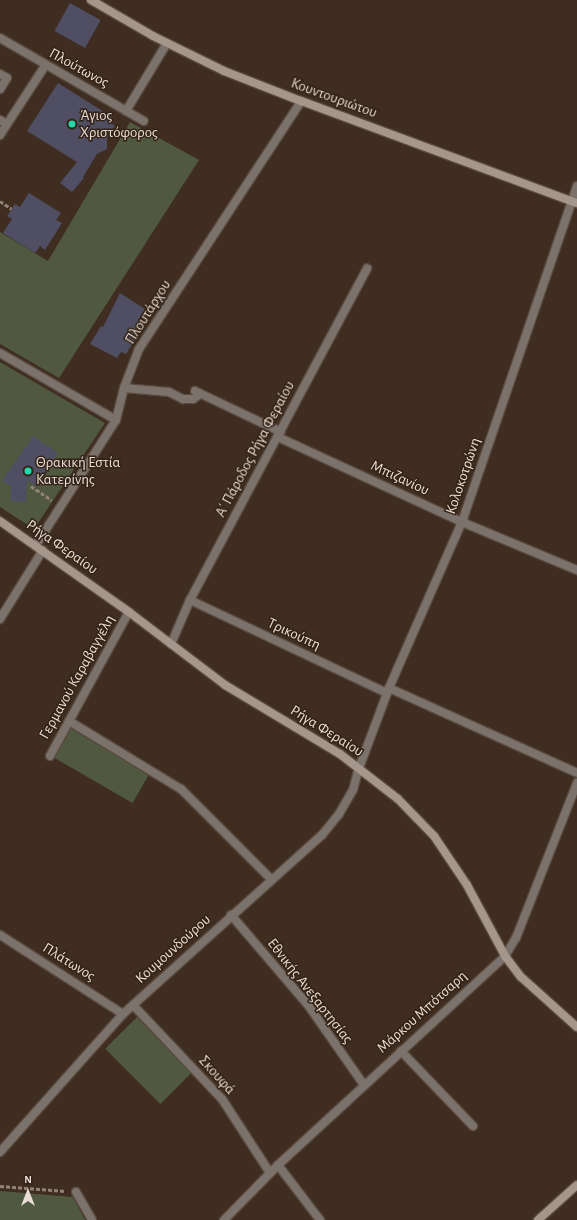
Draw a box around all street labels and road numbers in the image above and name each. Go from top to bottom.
street label: Πλούτωνος [46,44,112,92]
street label: Κουντουριώτου [289,74,379,122]
street label: Πλουτάρχου [121,277,175,347]
street label: Α΄ Πάροδος Ρήγα Φεραίου [211,378,299,520]
street label: Κολοκοτρώνη [442,435,484,517]
street label: Μπιζανίου [368,457,432,499]
street label: Ρήγα Φεραίου [23,516,101,578]
street label: Γερμανού Καραβαγγέλη [35,612,119,742]
street label: Τρικούπη [265,614,323,654]
street label: Ρήγα Φεραίου [287,701,367,761]
street label: Κουμουνδούρου [132,911,214,987]
street label: Εθνικής Ανεξαρτησίας [263,935,357,1047]
street label: Πλάτωνος [39,939,99,985]
street label: Μάρκου Μπότσαρη [373,967,471,1057]
street label: Σκουφά [195,1052,239,1098]

